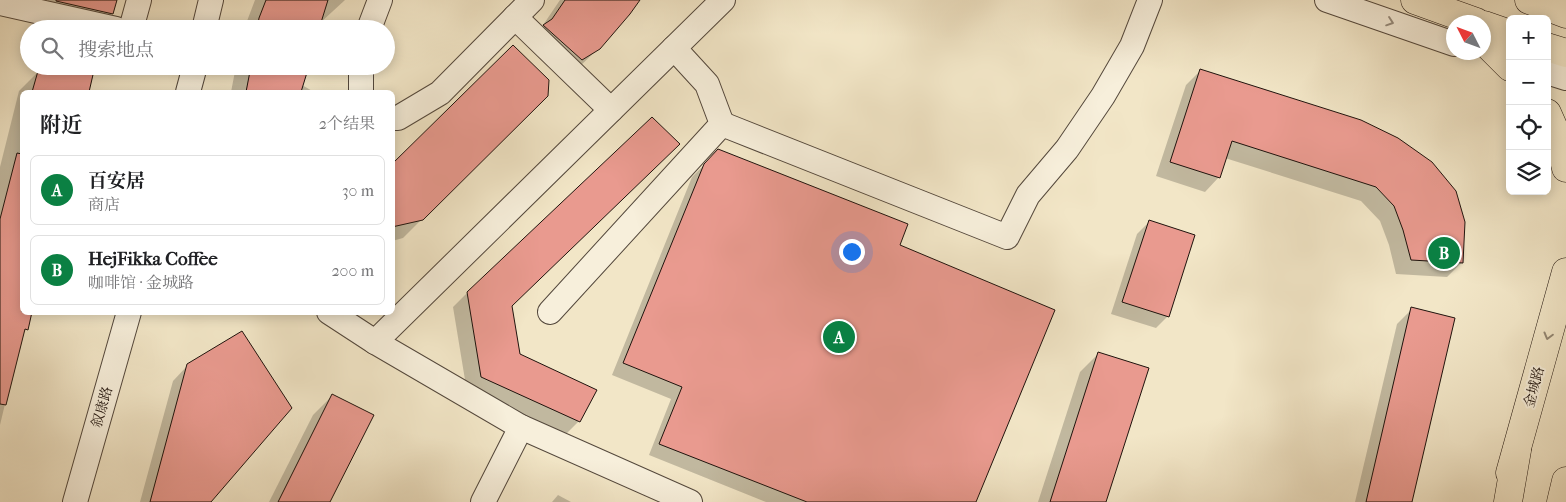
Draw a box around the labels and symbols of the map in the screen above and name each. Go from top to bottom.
north arrow [1446,15,1491,60]
one-way arrow [1385,16,1394,26]
pin: B [1428,234,1460,272]
your location [839,239,865,265]
pin: A [823,318,855,356]
one-way arrow [1544,331,1554,339]
street label: 金城路 [1520,365,1548,409]
street label: 叙康路 [88,384,116,430]

